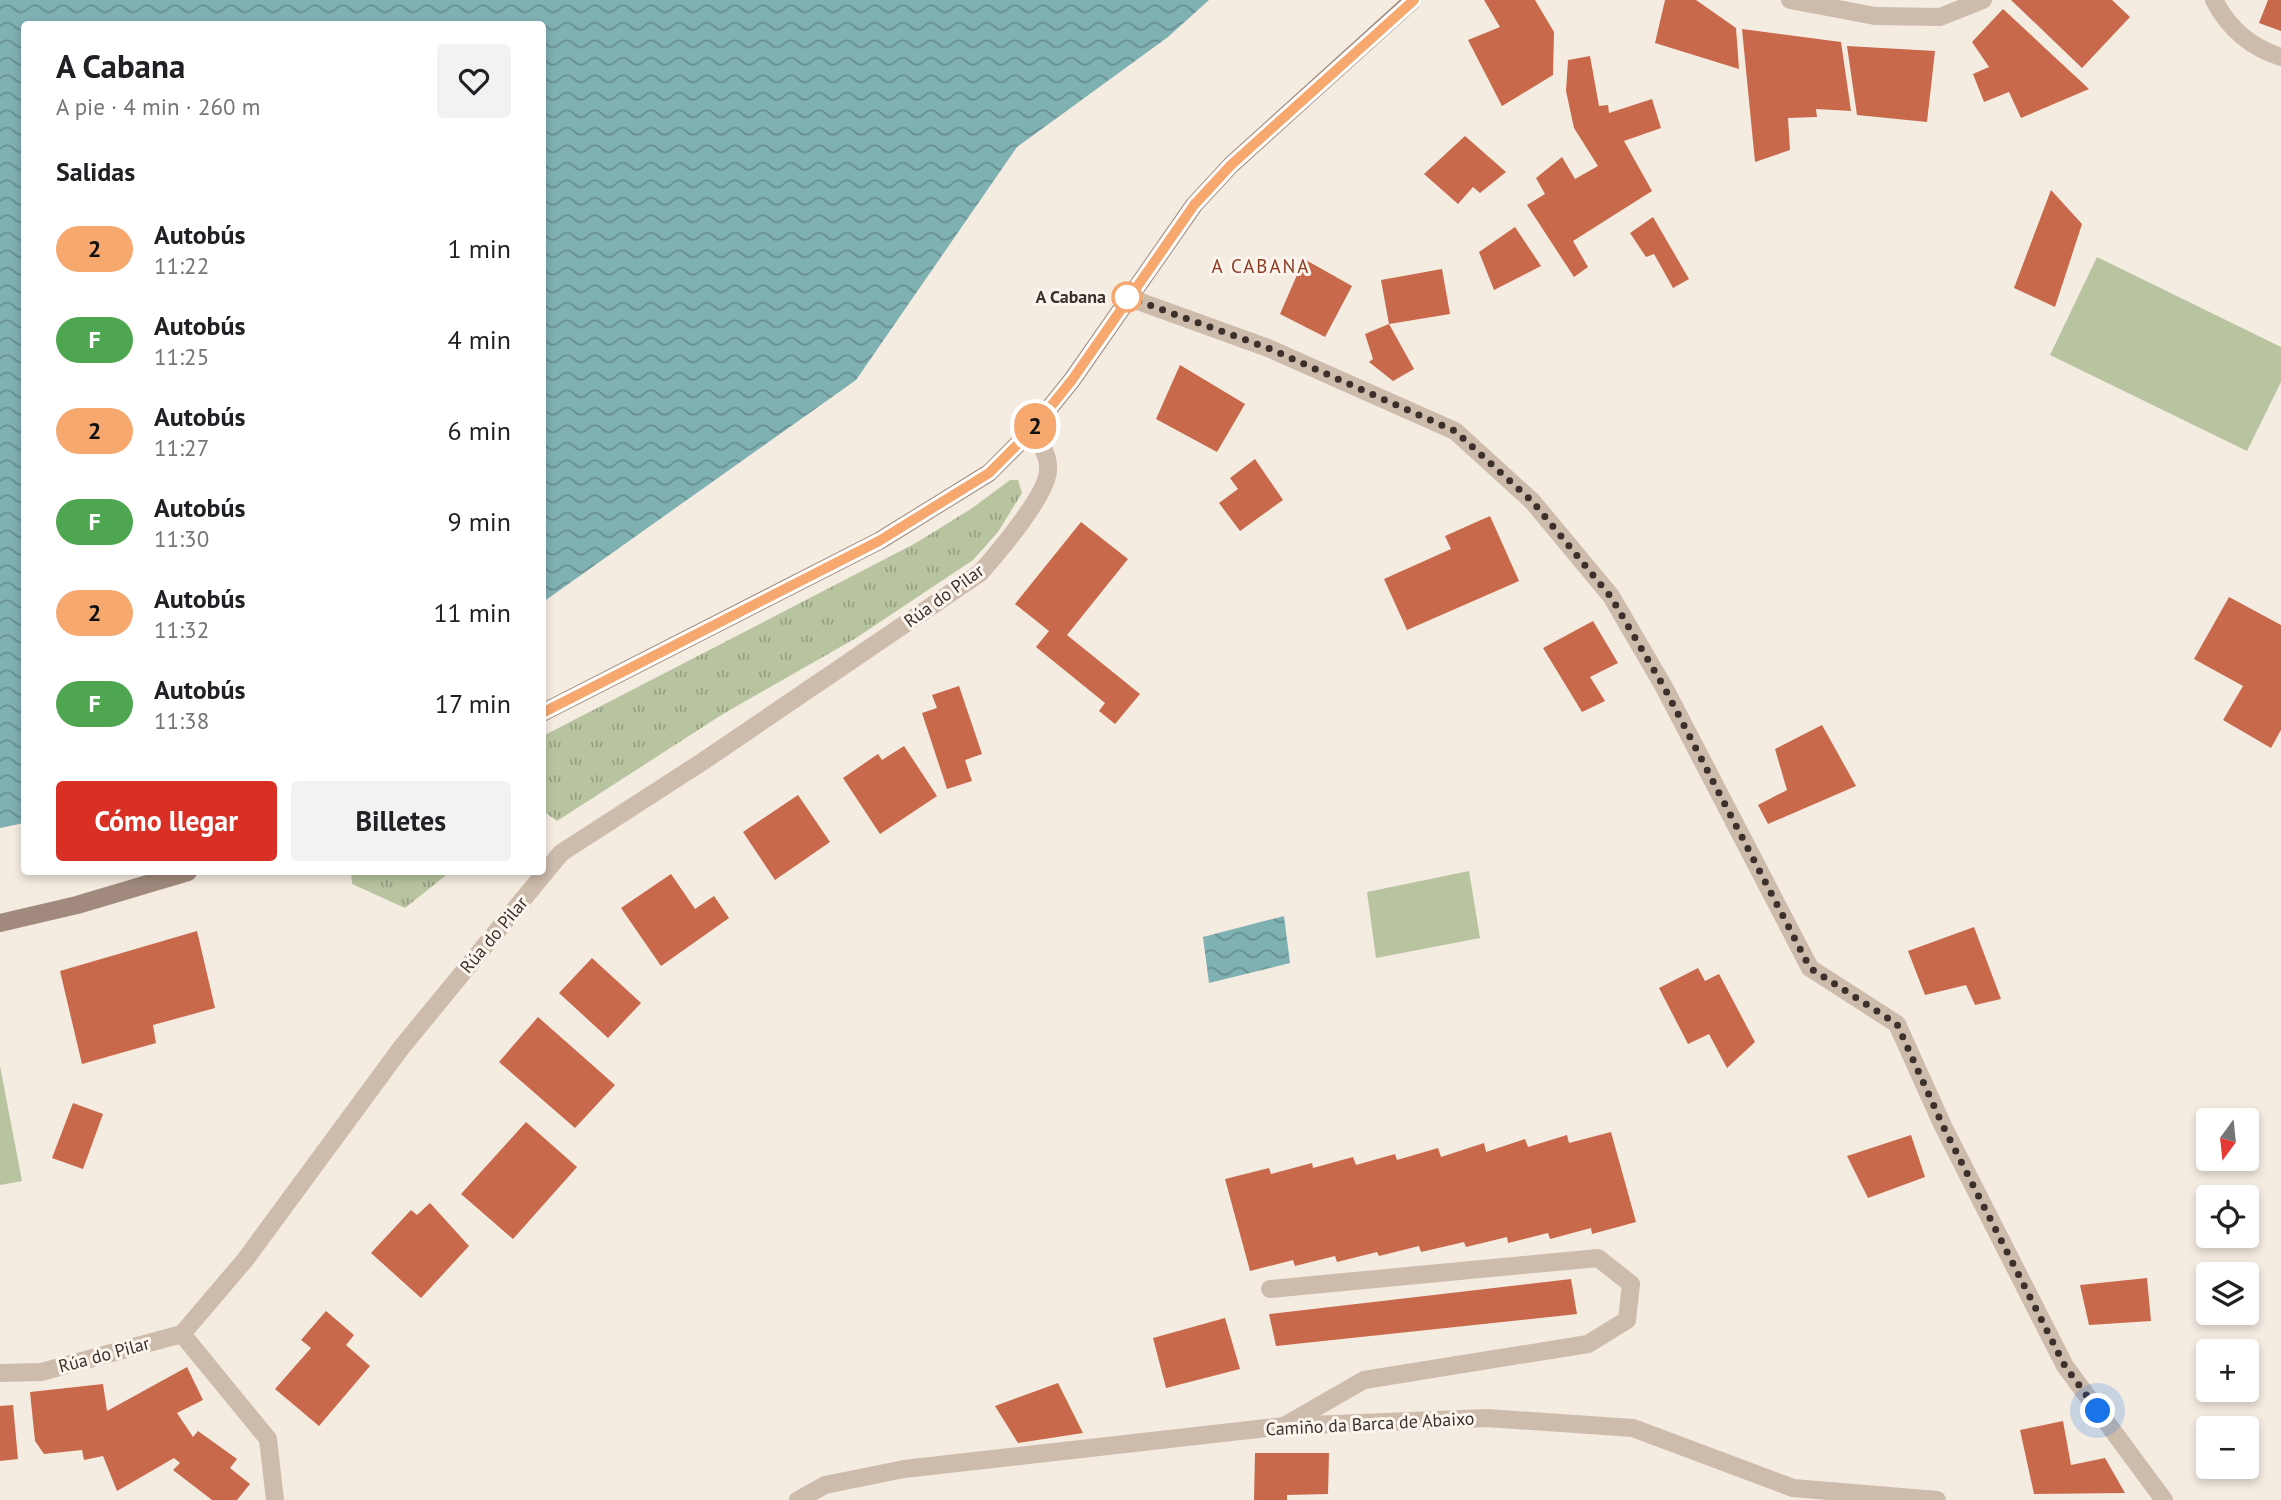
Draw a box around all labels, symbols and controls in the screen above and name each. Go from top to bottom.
text: A Cabana [56,44,185,87]
button: heart [437,44,511,118]
text: A pie · 4 min · 260 m [56,92,260,121]
text: Salidas [56,155,135,188]
text: Autobús [154,218,246,251]
text: 1 min [448,232,511,265]
text: 2 [88,233,101,264]
text: 11:22 [154,251,209,280]
district label: A CABANA [1212,254,1310,278]
marker: A Cabana [1112,282,1142,312]
place label: A Cabana [1035,285,1106,308]
text: Autobús [154,309,246,342]
text: 4 min [448,323,511,356]
text: F [88,324,101,355]
text: 11:25 [154,342,209,371]
text: Autobús [154,400,246,433]
line badge: 2 [1012,403,1058,449]
text: 2 [1028,410,1042,441]
text: 6 min [448,414,511,447]
text: 2 [88,415,101,446]
text: 11:27 [154,433,209,462]
text: Autobús [154,491,246,524]
text: 9 min [448,505,511,538]
text: F [88,506,101,537]
text: 11:30 [154,524,209,553]
street label: Rúa do Pilar [899,559,988,632]
text: Autobús [154,582,246,615]
text: 11 min [433,596,511,629]
text: 2 [88,597,101,628]
text: 11:32 [154,615,209,644]
text: Autobús [154,673,246,706]
text: 17 min [435,687,511,720]
text: F [88,688,101,719]
text: 11:38 [154,706,209,735]
button: Cómo llegar [56,781,277,861]
button: Billetes [291,781,511,861]
street label: Rúa do Pilar [455,892,532,978]
north arrow [2196,1108,2259,1171]
map controls [2196,1108,2259,1479]
button: locate [2196,1185,2259,1248]
button: layers [2196,1262,2259,1325]
street label: Rúa do Pilar [56,1331,152,1378]
button: + [2196,1339,2259,1402]
your location [2080,1393,2115,1428]
street label: Camiño da Barca de Abaixo [1265,1407,1475,1440]
button: − [2196,1416,2259,1479]

